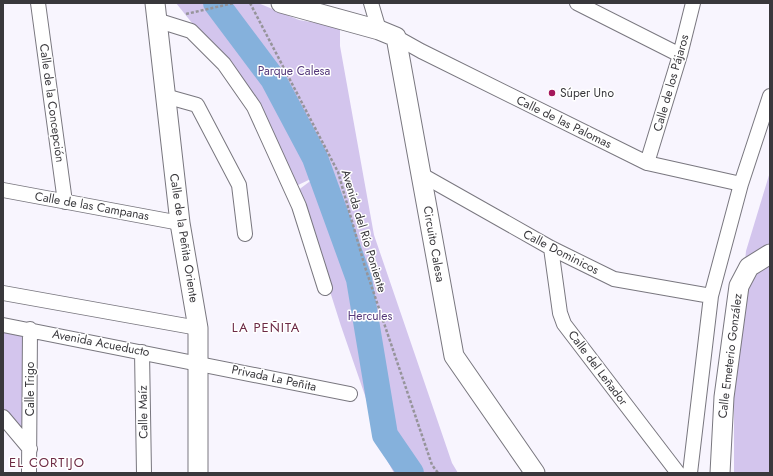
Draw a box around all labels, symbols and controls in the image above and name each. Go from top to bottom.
street label: Calle de los Pájaros [649,32,693,134]
street label: Calle de la Concepción [35,43,69,163]
park label: Parque Calesa [258,62,330,80]
place label: Súper Uno [560,84,614,102]
marker: Súper Uno [547,88,557,98]
street label: Calle de las Palomas [513,91,615,153]
street label: Avenida del Río Poniente [337,167,391,295]
street label: Calle de la Peñita Oriente [165,172,203,304]
street label: Calle de las Campanas [33,187,151,225]
street label: Circuito Calesa [418,205,450,284]
street label: Calle Dominicos [520,225,602,279]
street label: Calle Emeterio González [713,292,747,419]
park label: Hercules [348,307,392,325]
district label: LA PEÑITA [232,318,300,337]
street label: Avenida Acueducto [51,325,152,361]
street label: Calle del Leñador [564,327,633,410]
street label: Privada La Peñita [230,360,318,396]
street label: Calle Trigo [21,361,39,416]
street label: Calle Maíz [134,385,152,439]
district label: EL CORTIJO [9,453,85,472]

